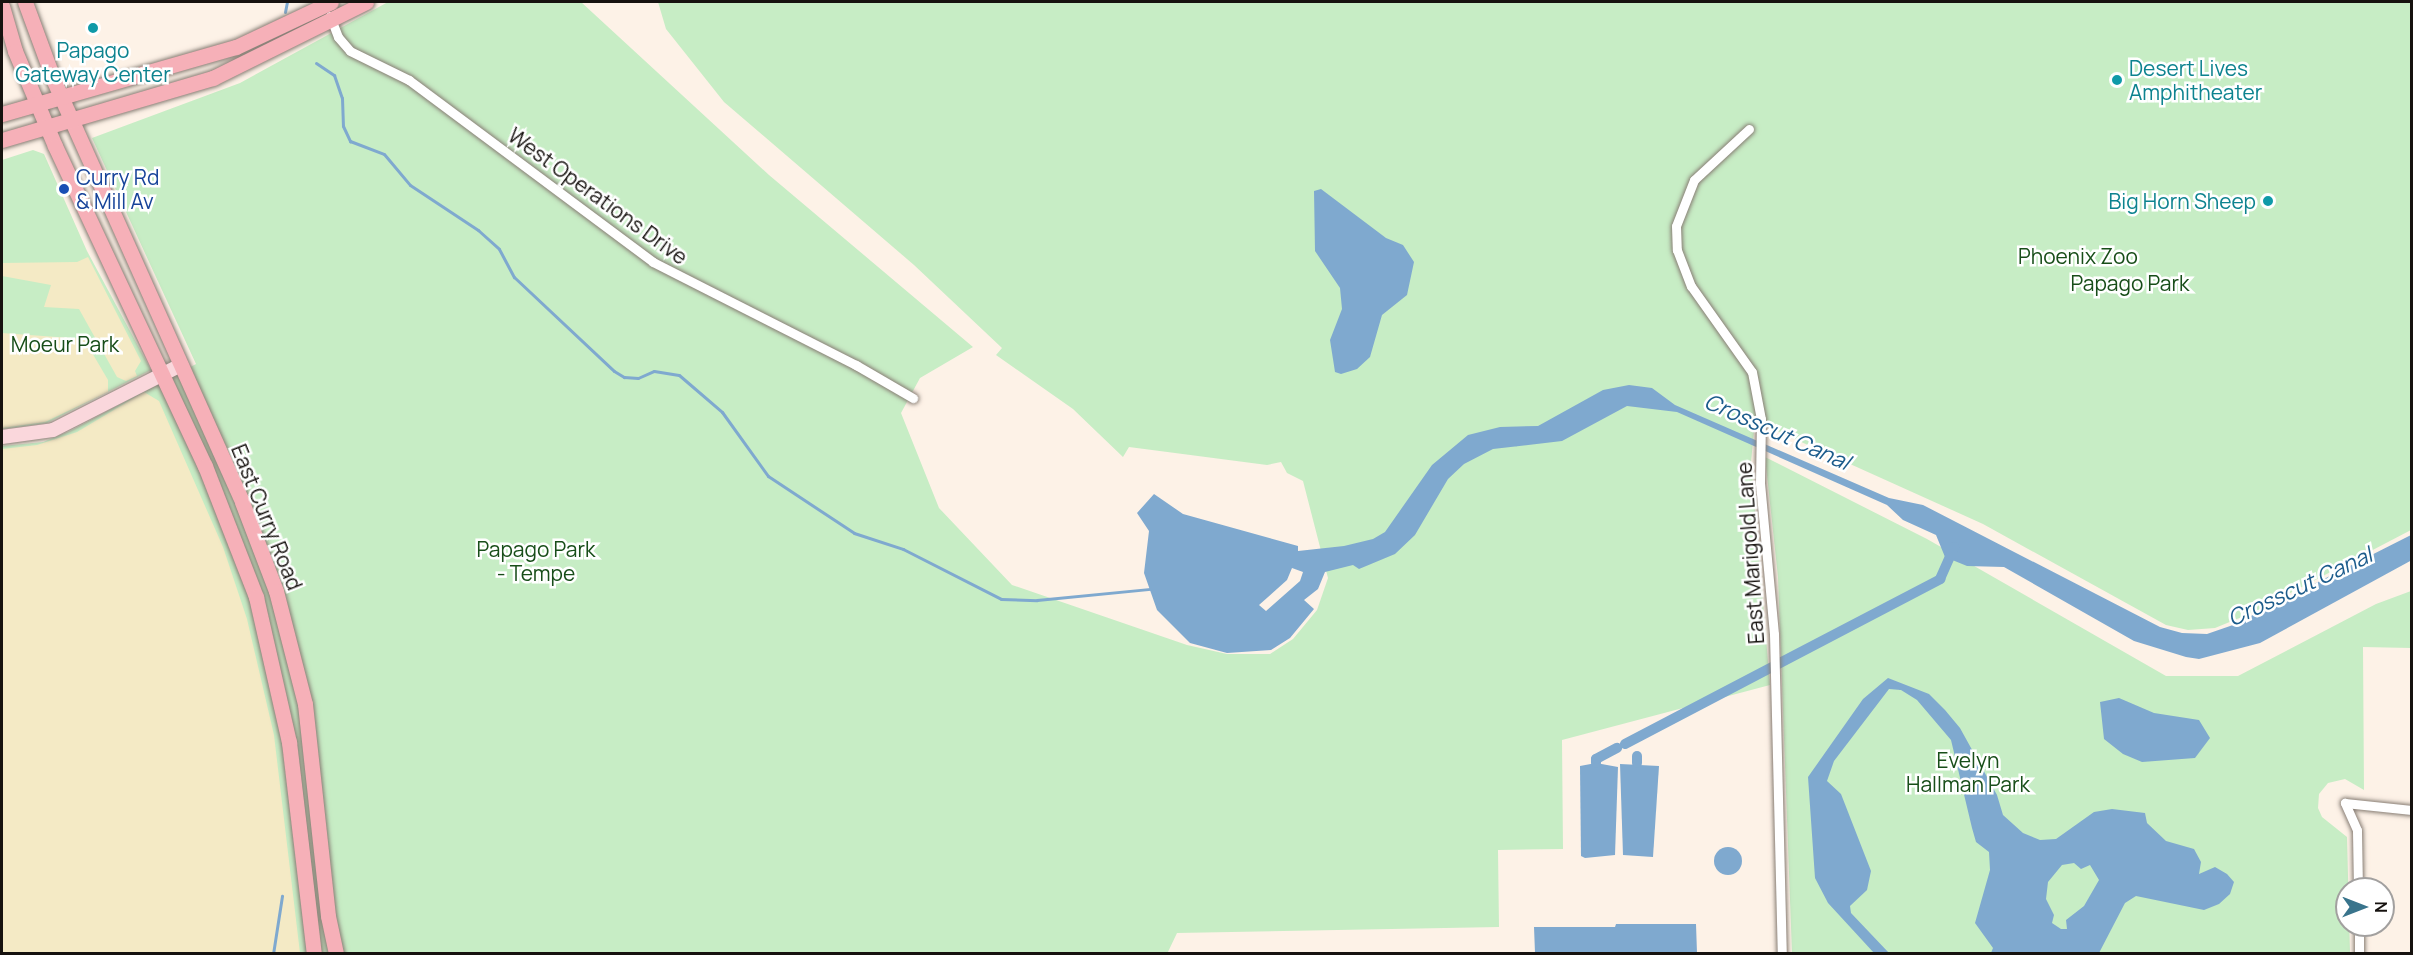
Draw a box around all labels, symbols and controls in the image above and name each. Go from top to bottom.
marker: Papago Gateway Center [86,21,100,35]
place label: Papago Gateway Center [15,37,171,87]
place label: Desert Lives Amphitheater [2129,55,2262,105]
marker: Desert Lives Amphitheater [2110,73,2124,87]
street label: West Operations Drive [503,122,693,270]
place label: Curry Rd & Mill Av [76,164,159,214]
marker: Curry Rd & Mill Av [57,182,71,196]
place label: Big Horn Sheep [2108,188,2256,214]
marker: Big Horn Sheep [2261,194,2275,208]
park label: Phoenix Zoo [2018,243,2138,269]
park label: Papago Park [2071,270,2189,296]
park label: Moeur Park [11,331,119,357]
water label: Crosscut Canal [1700,388,1854,476]
street label: East Curry Road [226,441,308,593]
street label: East Marigold Lane [1731,461,1769,645]
park label: Papago Park - Tempe [477,536,595,586]
water label: Crosscut Canal [2224,542,2376,632]
park label: Evelyn Hallman Park [1906,747,2030,797]
north arrow [2335,877,2395,937]
text: N [2370,901,2392,913]

